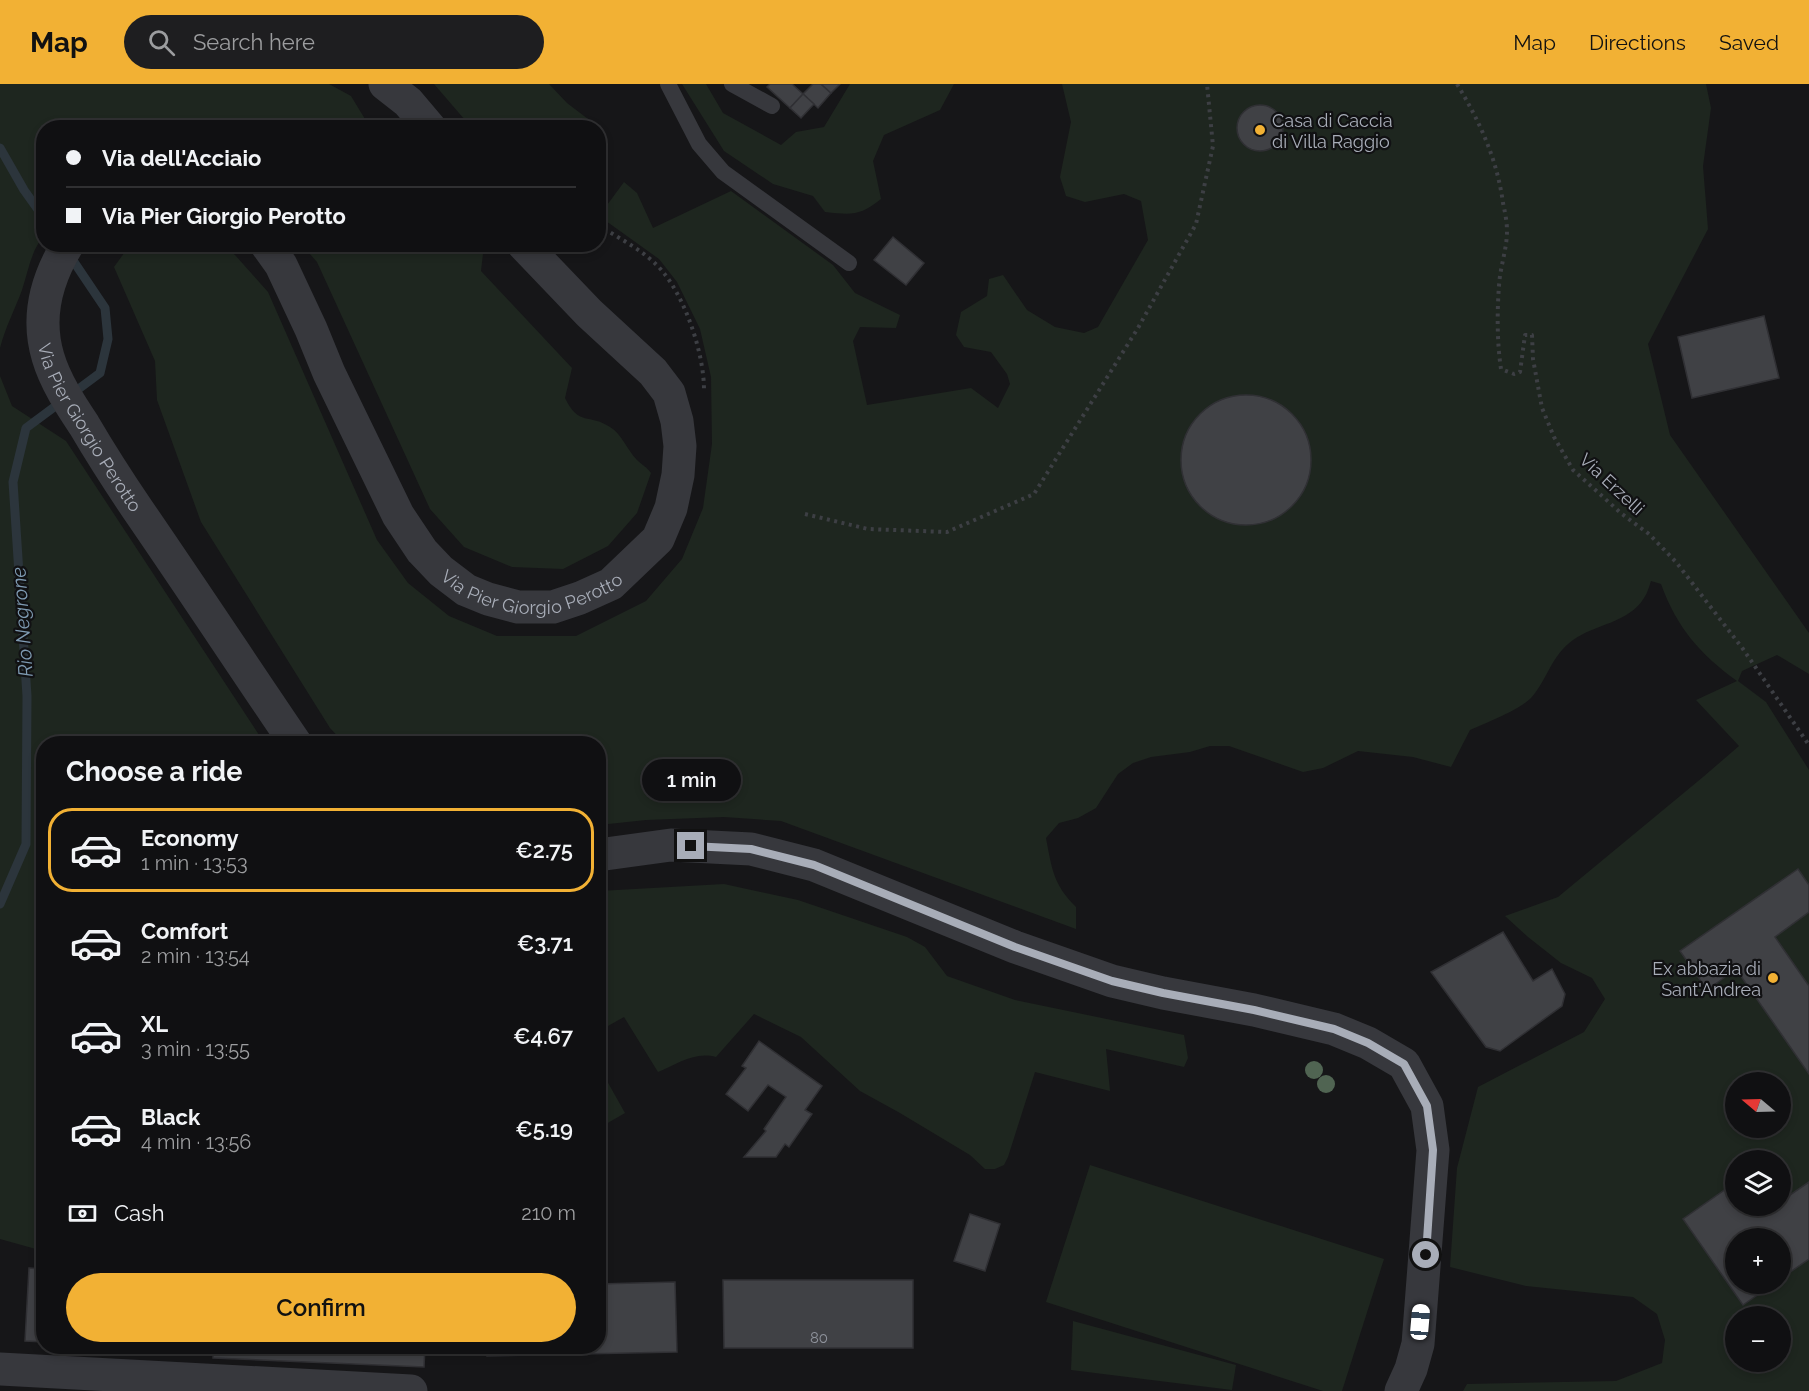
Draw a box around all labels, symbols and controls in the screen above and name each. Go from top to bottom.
search box [124,15,544,69]
text: Map [30,26,88,59]
icon: search [145,26,178,59]
text: Search here [193,29,315,55]
text: Map [1513,30,1556,55]
text: Directions [1589,30,1686,55]
text: Saved [1719,30,1779,55]
place label: Casa di Caccia di Villa Raggio [1272,110,1393,152]
marker: Casa di Caccia di Villa Raggio [1253,123,1267,137]
text: Via dell'Acciaio [102,145,261,171]
text: Via Pier Giorgio Perotto [102,203,346,229]
street label: Via Pier Giorgio Perotto [34,341,147,516]
street label: Via Erzelli [1575,449,1649,519]
street label: Via Pier Giorgio Perotto [436,557,628,581]
text: Via Pier Giorgio Perotto [437,565,627,618]
water label: Rio Negrone [6,566,38,678]
text: Choose a ride [66,756,242,787]
callout: 1 min [642,759,740,801]
text: 1 min [667,768,716,792]
icon: car [69,823,123,877]
text: Economy [141,825,239,851]
route end [677,832,704,859]
text: €2.75 [515,837,573,863]
text: 1 min · 13:53 [141,851,248,875]
icon: car [69,916,123,970]
text: Comfort [141,918,228,944]
text: €3.71 [517,930,573,956]
text: 2 min · 13:54 [141,944,250,968]
place label: Ex abbazia di Sant'Andrea [1652,958,1761,1000]
marker: Ex abbazia di Sant'Andrea [1766,971,1780,985]
icon: car [69,1009,123,1063]
text: XL [141,1011,168,1037]
text: €4.67 [513,1023,573,1049]
text: 3 min · 13:55 [141,1037,250,1061]
north arrow [1725,1072,1791,1138]
map controls [1725,1072,1791,1372]
icon: car [69,1102,123,1156]
text: Black [141,1104,200,1130]
text: €5.19 [515,1116,573,1142]
text: 4 min · 13:56 [141,1130,251,1154]
button: layers [1725,1150,1791,1216]
icon: cash [66,1197,99,1230]
text: Cash [114,1200,165,1226]
text: 210 m [521,1201,576,1225]
button: + [1725,1228,1791,1294]
route start [1412,1241,1439,1268]
button: Confirm [66,1273,576,1342]
car [1409,1303,1431,1341]
button: − [1725,1306,1791,1372]
house number: 80 [810,1329,828,1347]

